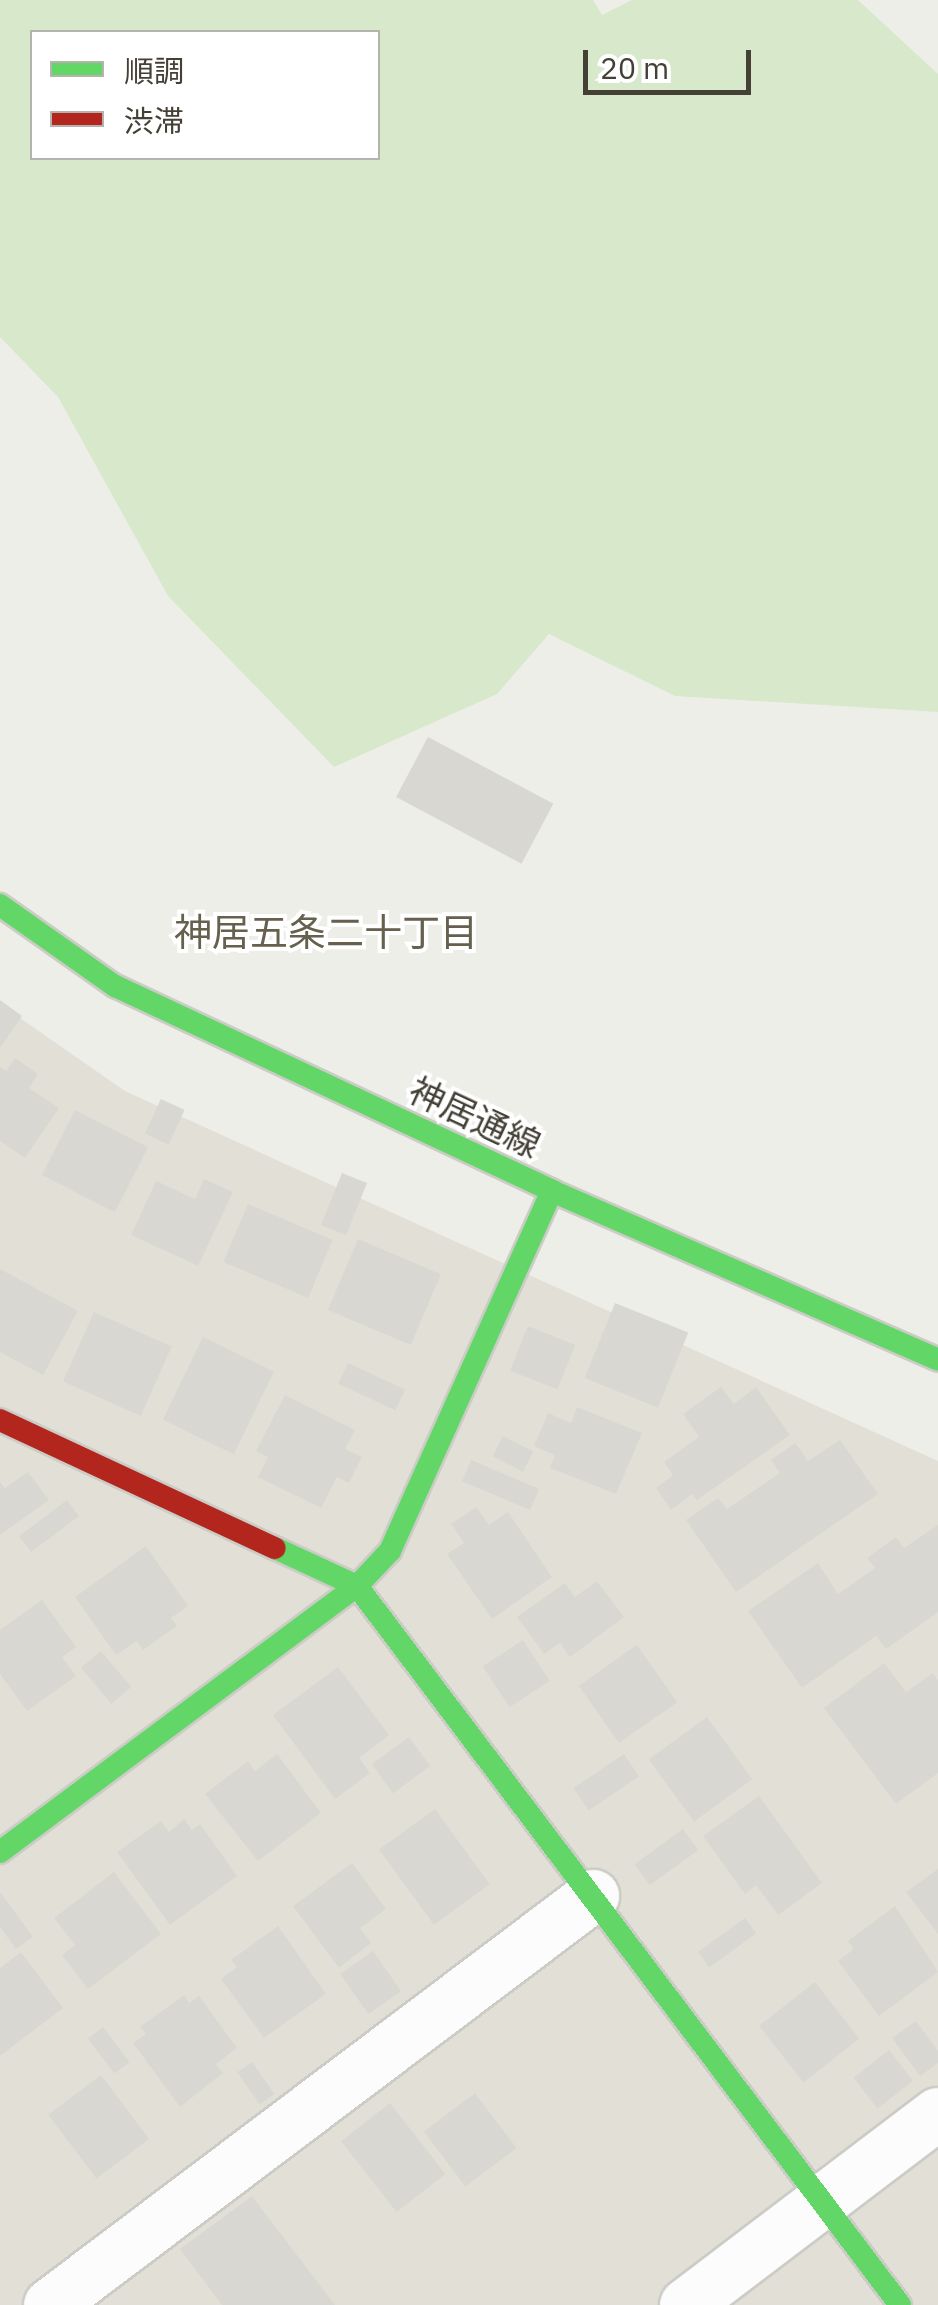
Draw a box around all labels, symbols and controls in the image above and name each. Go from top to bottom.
legend [30,30,380,160]
scale bar [588,30,756,92]
text: 20 m [600,48,669,87]
text: 順調 [124,51,184,90]
text: 渋滞 [124,101,184,140]
district label: 神居五条二十丁目 [174,909,478,955]
street label: 神居通線 [403,1068,547,1166]

